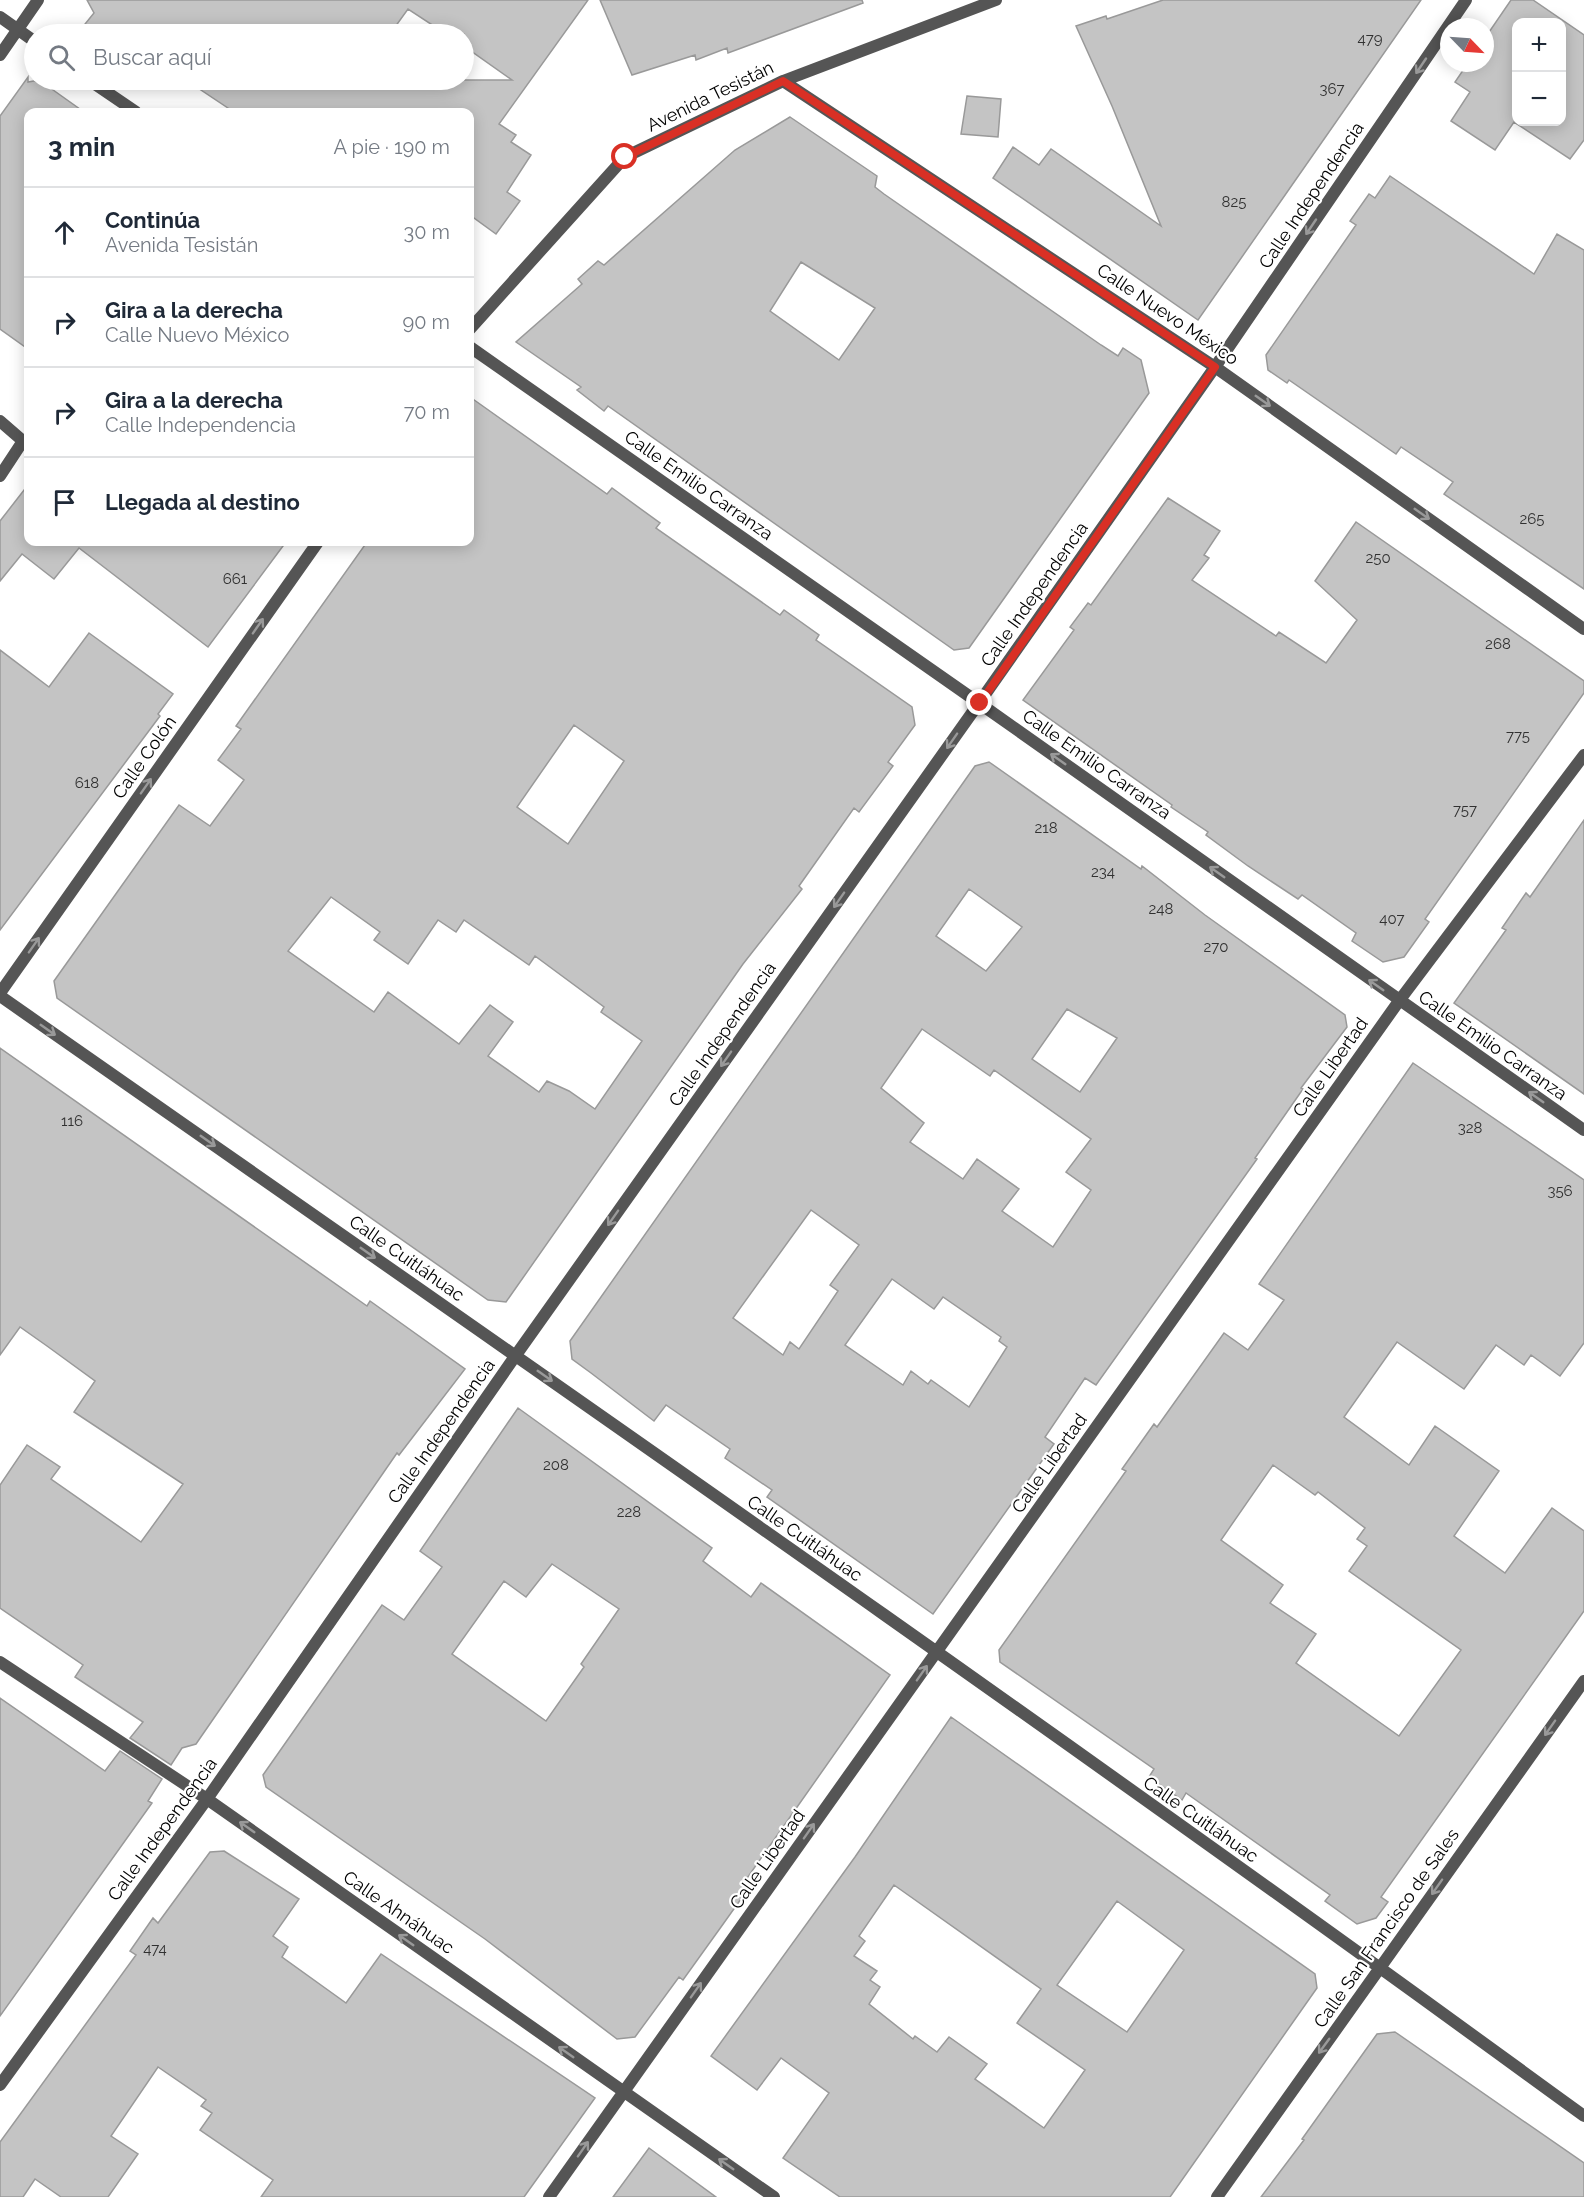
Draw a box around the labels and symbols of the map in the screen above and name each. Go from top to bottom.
north arrow [1440,18,1494,72]
house number: 479 [1358,30,1383,48]
street label: Avenida Tesistán [643,56,777,136]
one-way arrow [1415,57,1427,73]
house number: 367 [1319,80,1345,98]
street label: Calle Independencia [1254,118,1368,272]
route start [611,143,637,169]
house number: 825 [1222,193,1246,211]
one-way arrow [1305,218,1317,234]
street label: Calle Nuevo México [1093,259,1243,369]
one-way arrow [1254,395,1271,407]
street label: Calle Emilio Carranza [621,426,777,544]
one-way arrow [1413,508,1429,520]
house number: 265 [1519,510,1545,528]
street label: Calle Independencia [976,518,1092,670]
house number: 250 [1365,549,1391,567]
house number: 661 [223,570,248,588]
one-way arrow [252,618,264,635]
house number: 268 [1485,635,1511,653]
route end [966,689,992,715]
street label: Calle Emilio Carranza [1019,705,1175,823]
street label: Calle Colón [108,712,180,802]
house number: 775 [1506,727,1530,745]
one-way arrow [946,733,958,749]
one-way arrow [1051,753,1067,765]
house number: 618 [75,774,99,792]
one-way arrow [140,778,152,794]
house number: 757 [1453,801,1477,819]
house number: 218 [1034,819,1058,837]
house number: 234 [1091,863,1115,881]
one-way arrow [1210,866,1226,878]
one-way arrow [833,892,845,908]
house number: 248 [1149,900,1174,918]
house number: 407 [1379,910,1405,928]
one-way arrow [28,937,40,954]
house number: 270 [1204,938,1228,956]
street label: Calle Independencia [664,958,780,1110]
one-way arrow [1369,979,1385,991]
street label: Calle Emilio Carranza [1415,986,1571,1104]
street label: Calle Libertad [1288,1013,1372,1121]
one-way arrow [39,1024,56,1036]
one-way arrow [720,1051,732,1067]
one-way arrow [1528,1091,1545,1103]
house number: 116 [61,1112,83,1130]
house number: 328 [1458,1119,1482,1137]
one-way arrow [199,1135,216,1147]
house number: 356 [1547,1182,1573,1200]
one-way arrow [607,1209,619,1226]
street label: Calle Cuitláhuac [345,1210,469,1306]
one-way arrow [359,1247,376,1259]
street label: Calle Independencia [383,1355,499,1507]
one-way arrow [537,1370,553,1382]
street label: Calle Libertad [1007,1409,1091,1517]
house number: 208 [543,1456,569,1474]
street label: Calle Cuitláhuac [743,1490,867,1586]
house number: 228 [617,1503,641,1521]
one-way arrow [916,1665,928,1681]
one-way arrow [1544,1720,1556,1736]
street label: Calle Independencia [103,1753,221,1905]
street label: Calle Cuitláhuac [1139,1771,1263,1867]
street label: Calle Libertad [725,1805,809,1913]
one-way arrow [240,1821,256,1833]
one-way arrow [803,1824,815,1840]
street label: Calle San Francisco de Sales [1309,1824,1463,2032]
street label: Calle Ahnáhuac [340,1866,459,1958]
one-way arrow [1431,1879,1443,1895]
one-way arrow [399,1934,415,1946]
house number: 474 [143,1940,167,1958]
one-way arrow [690,1983,702,1999]
one-way arrow [1318,2038,1330,2054]
one-way arrow [558,2046,574,2058]
one-way arrow [577,2142,589,2158]
one-way arrow [718,2158,734,2170]

